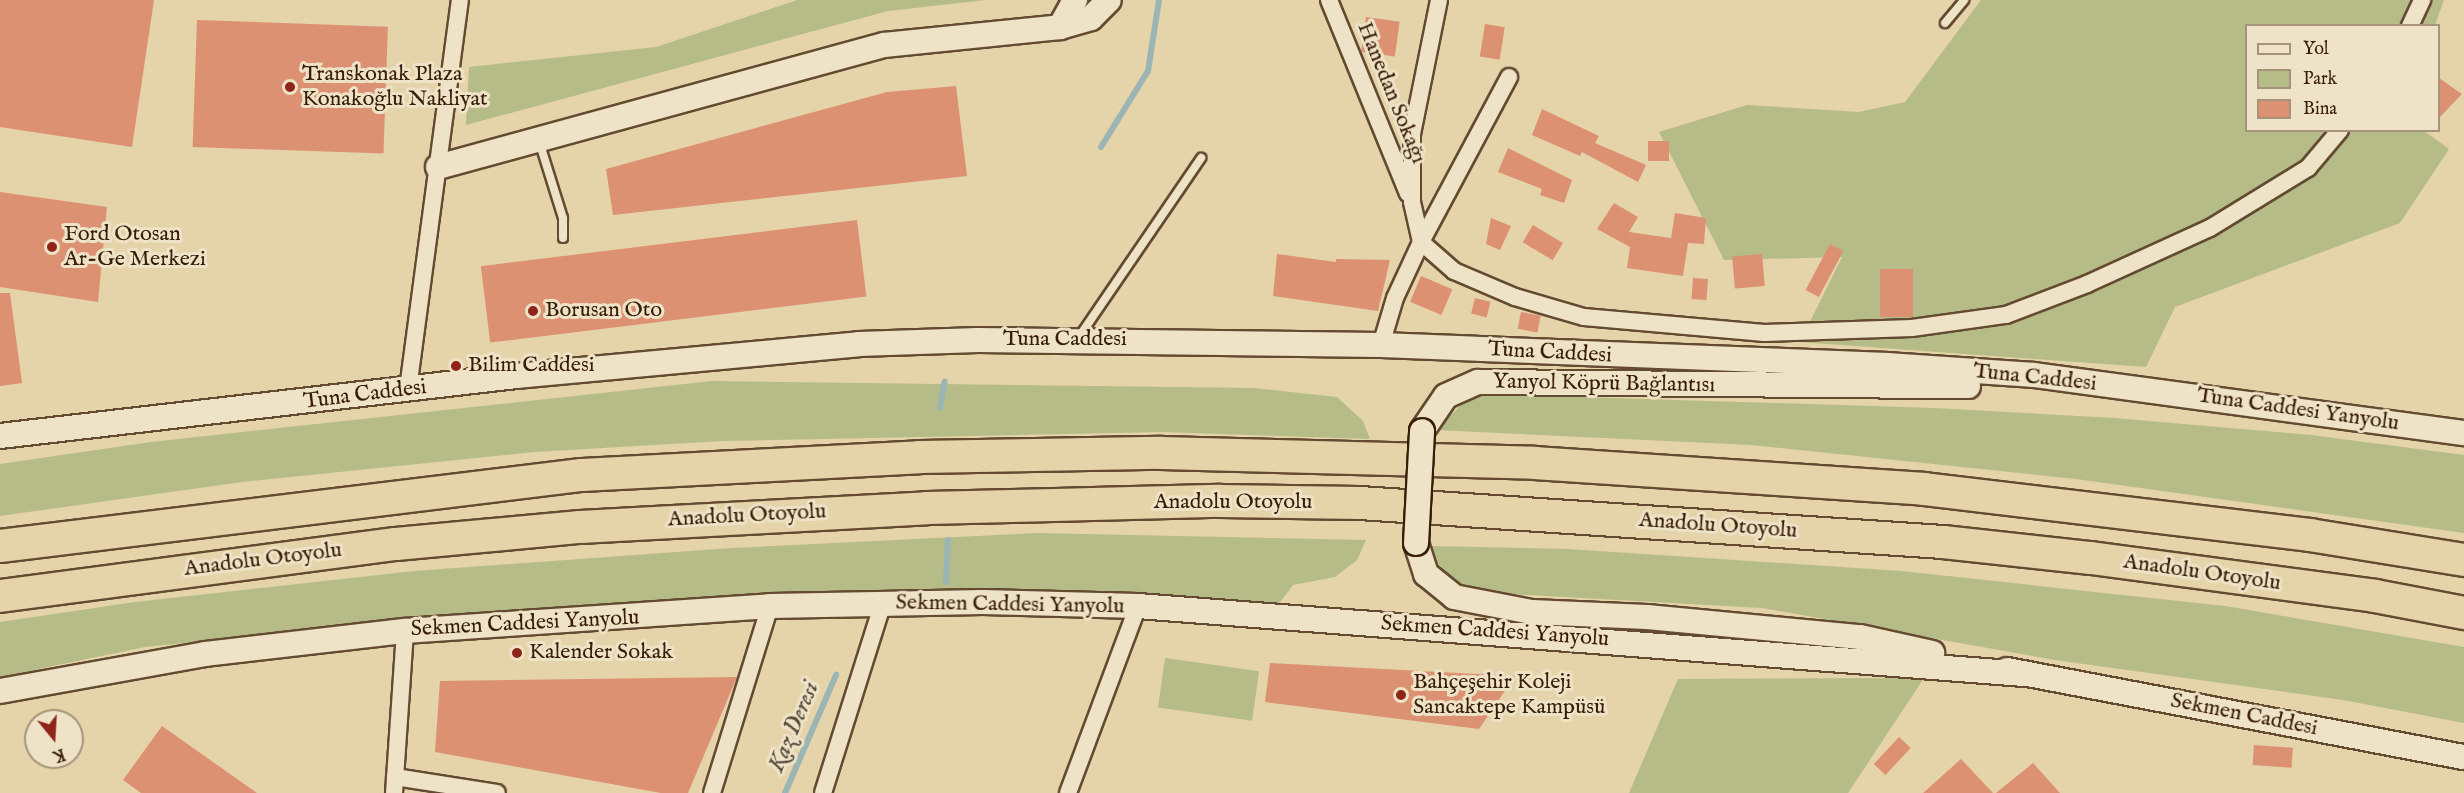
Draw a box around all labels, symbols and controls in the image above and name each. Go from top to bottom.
street label: Hanedan Sokağı [1351,18,1431,168]
legend [2245,24,2440,132]
text: Yol [2303,38,2329,61]
place label: Transkonak Plaza Konakoğlu Nakliyat [302,61,488,112]
text: Park [2303,68,2337,91]
marker: Transkonak Plaza Konakoğlu Nakliyat [283,80,297,94]
text: Bina [2303,98,2337,121]
place label: Ford Otosan Ar-Ge Merkezi [64,221,206,272]
marker: Ford Otosan Ar-Ge Merkezi [45,240,59,254]
place label: Borusan Oto [545,298,662,324]
marker: Borusan Oto [526,304,540,318]
street label: Tuna Caddesi [1003,327,1127,353]
street label: Tuna Caddesi [1487,337,1613,369]
place label: Bilim Caddesi [468,353,595,379]
street label: Tuna Caddesi [1972,358,2098,398]
marker: Bilim Caddesi [449,359,463,373]
street label: Yanyol Köprü Bağlantısı [1493,369,1715,399]
street label: Tuna Caddesi [302,374,428,416]
street label: Tuna Caddesi Yanyolu [2195,383,2401,437]
street label: Anadolu Otoyolu [1154,490,1312,516]
street label: Anadolu Otoyolu [667,499,827,533]
street label: Anadolu Otoyolu [1638,507,1798,545]
street label: Anadolu Otoyolu [183,537,343,583]
street label: Anadolu Otoyolu [2122,549,2282,597]
street label: Sekmen Caddesi Yanyolu [895,590,1125,620]
street label: Sekmen Caddesi Yanyolu [410,605,640,643]
street label: Sekmen Caddesi Yanyolu [1380,611,1610,653]
place label: Kalender Sokak [529,640,673,666]
marker: Kalender Sokak [510,646,524,660]
place label: Bahçeşehir Koleji Sancaktepe Kampüsü [1413,669,1605,720]
water label: Kaz Deresi [762,677,826,777]
marker: Bahçeşehir Koleji Sancaktepe Kampüsü [1394,688,1408,702]
street label: Sekmen Caddesi [2168,688,2320,742]
north arrow [24,709,84,769]
text: K [50,743,68,766]

